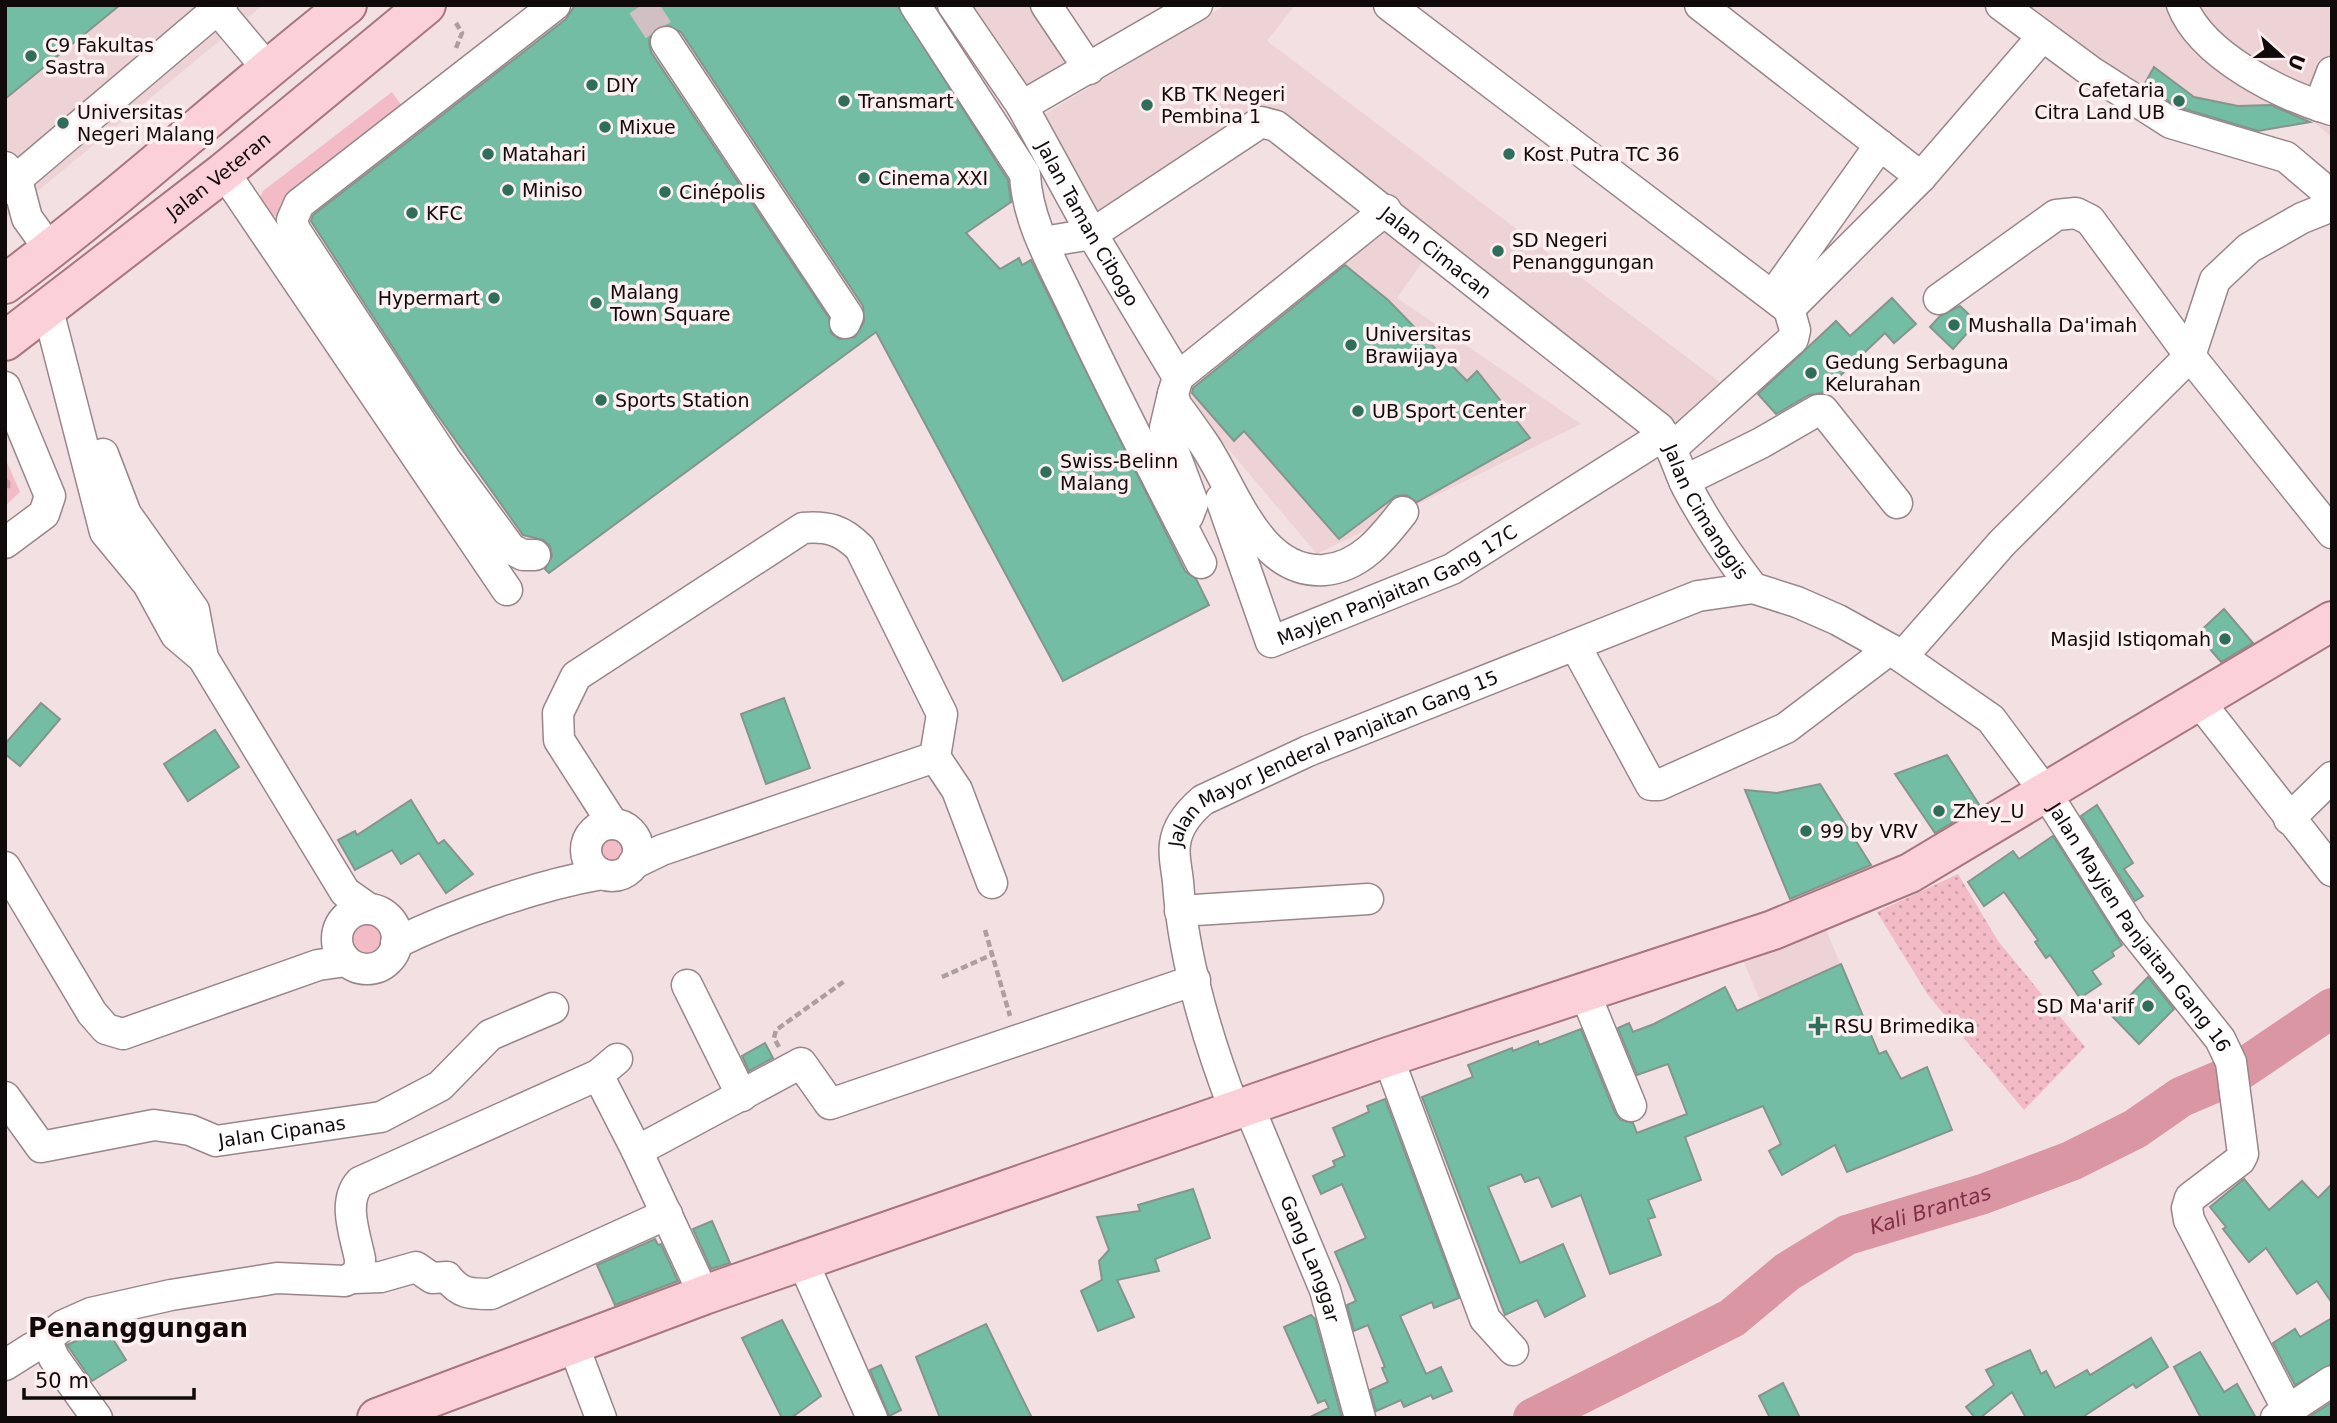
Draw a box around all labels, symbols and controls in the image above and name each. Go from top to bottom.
north arrow [2246,21,2316,91]
place label: C9 Fakultas Sastra [45,34,154,78]
marker: C9 Fakultas Sastra [23,48,39,64]
text: U [2284,51,2310,73]
place label: DIY [606,74,638,96]
marker: DIY [584,77,600,93]
place label: Cafetaria Citra Land UB [2034,79,2165,123]
place label: KB TK Negeri Pembina 1 [1161,83,1285,127]
place label: Transmart [857,90,954,112]
marker: Transmart [836,93,852,109]
marker: Cafetaria Citra Land UB [2171,93,2187,109]
marker: KB TK Negeri Pembina 1 [1139,97,1155,113]
place label: Universitas Negeri Malang [77,101,215,145]
marker: Universitas Negeri Malang [55,115,71,131]
place label: Mixue [619,116,676,138]
marker: Mixue [597,119,613,135]
street label: Jalan Veteran [161,128,275,224]
street label: Jalan Taman Cibogo [1032,136,1144,310]
place label: Matahari [502,143,586,165]
place label: Kost Putra TC 36 [1523,143,1680,165]
marker: Matahari [480,146,496,162]
marker: Kost Putra TC 36 [1501,146,1517,162]
place label: Cinema XXI [878,167,988,189]
marker: Cinema XXI [856,170,872,186]
place label: Miniso [522,179,583,201]
place label: Cinépolis [679,181,765,203]
marker: Miniso [500,182,516,198]
marker: Cinépolis [657,184,673,200]
street label: Jalan Cimacan [1376,201,1496,303]
place label: KFC [426,202,463,224]
marker: KFC [404,205,420,221]
place label: SD Negeri Penanggungan [1512,229,1654,273]
marker: SD Negeri Penanggungan [1490,243,1506,259]
place label: Malang Town Square [609,281,731,325]
place label: Hypermart [378,287,480,309]
marker: Hypermart [486,290,502,306]
marker: Malang Town Square [588,295,604,311]
place label: Mushalla Da'imah [1968,314,2137,336]
marker: Mushalla Da'imah [1946,317,1962,333]
place label: Universitas Brawijaya [1365,323,1471,367]
marker: Universitas Brawijaya [1343,337,1359,353]
place label: Gedung Serbaguna Kelurahan [1825,351,2009,395]
marker: Gedung Serbaguna Kelurahan [1803,365,1819,381]
place label: Sports Station [615,389,750,411]
marker: Sports Station [593,392,609,408]
place label: UB Sport Center [1372,400,1526,422]
marker: UB Sport Center [1350,403,1366,419]
street label: Jalan Cimanggis [1659,440,1753,583]
place label: Swiss-Belinn Malang [1060,450,1178,494]
marker: Swiss-Belinn Malang [1038,464,1054,480]
street label: Mayjen Panjaitan Gang 17C [1274,520,1521,649]
place label: Masjid Istiqomah [2050,628,2211,650]
marker: Masjid Istiqomah [2217,631,2233,647]
street label: Jalan Mayor Jenderal Panjaitan Gang 15 [1164,666,1501,849]
street label: Jalan Mayjen Panjaitan Gang 16 [2043,798,2235,1055]
place label: Zhey_U [1953,800,2024,823]
marker: Zhey_U [1931,803,1947,819]
place label: 99 by VRV [1820,820,1918,842]
marker: 99 by VRV [1798,823,1814,839]
place label: SD Ma'arif [2037,995,2135,1017]
marker: SD Ma'arif [2140,998,2156,1014]
place label: RSU Brimedika [1834,1015,1975,1037]
marker: RSU Brimedika [1808,1016,1828,1036]
street label: Jalan Cipanas [216,1111,347,1152]
water label: Kali Brantas [1867,1180,1995,1239]
street label: Gang Langgar [1276,1192,1344,1325]
district label: Penanggungan [28,1313,248,1343]
scale bar [24,1356,194,1400]
text: 50 m [35,1369,89,1393]

